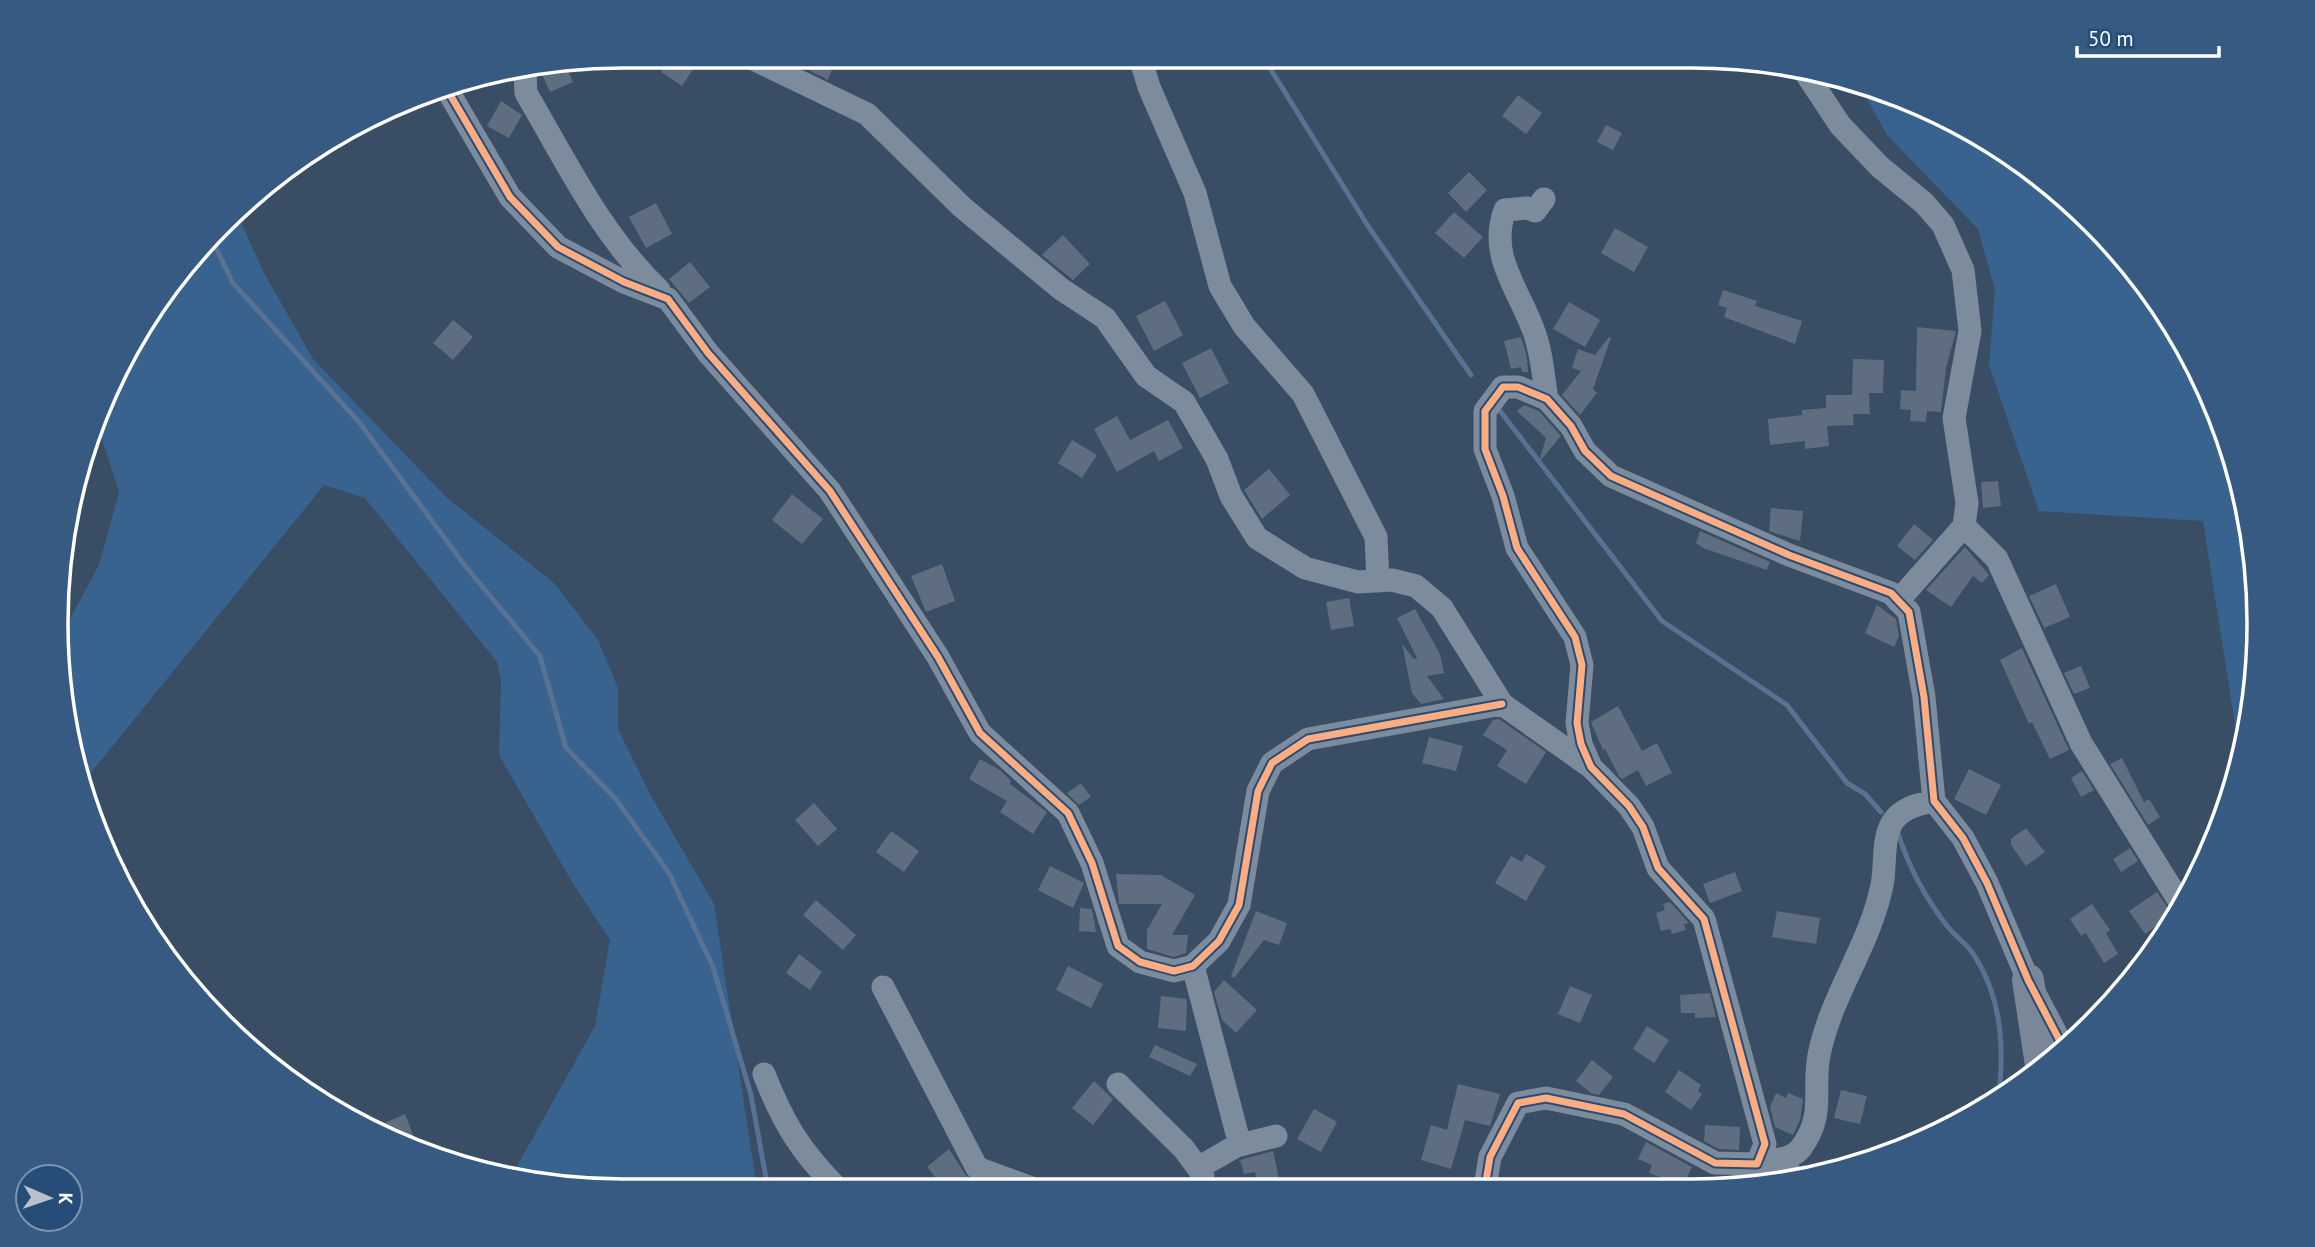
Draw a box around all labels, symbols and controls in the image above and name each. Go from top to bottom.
scale bar [2077,14,2219,58]
text: 50 m [2088,25,2134,52]
north arrow [14,1163,84,1233]
text: K [54,1192,78,1205]

